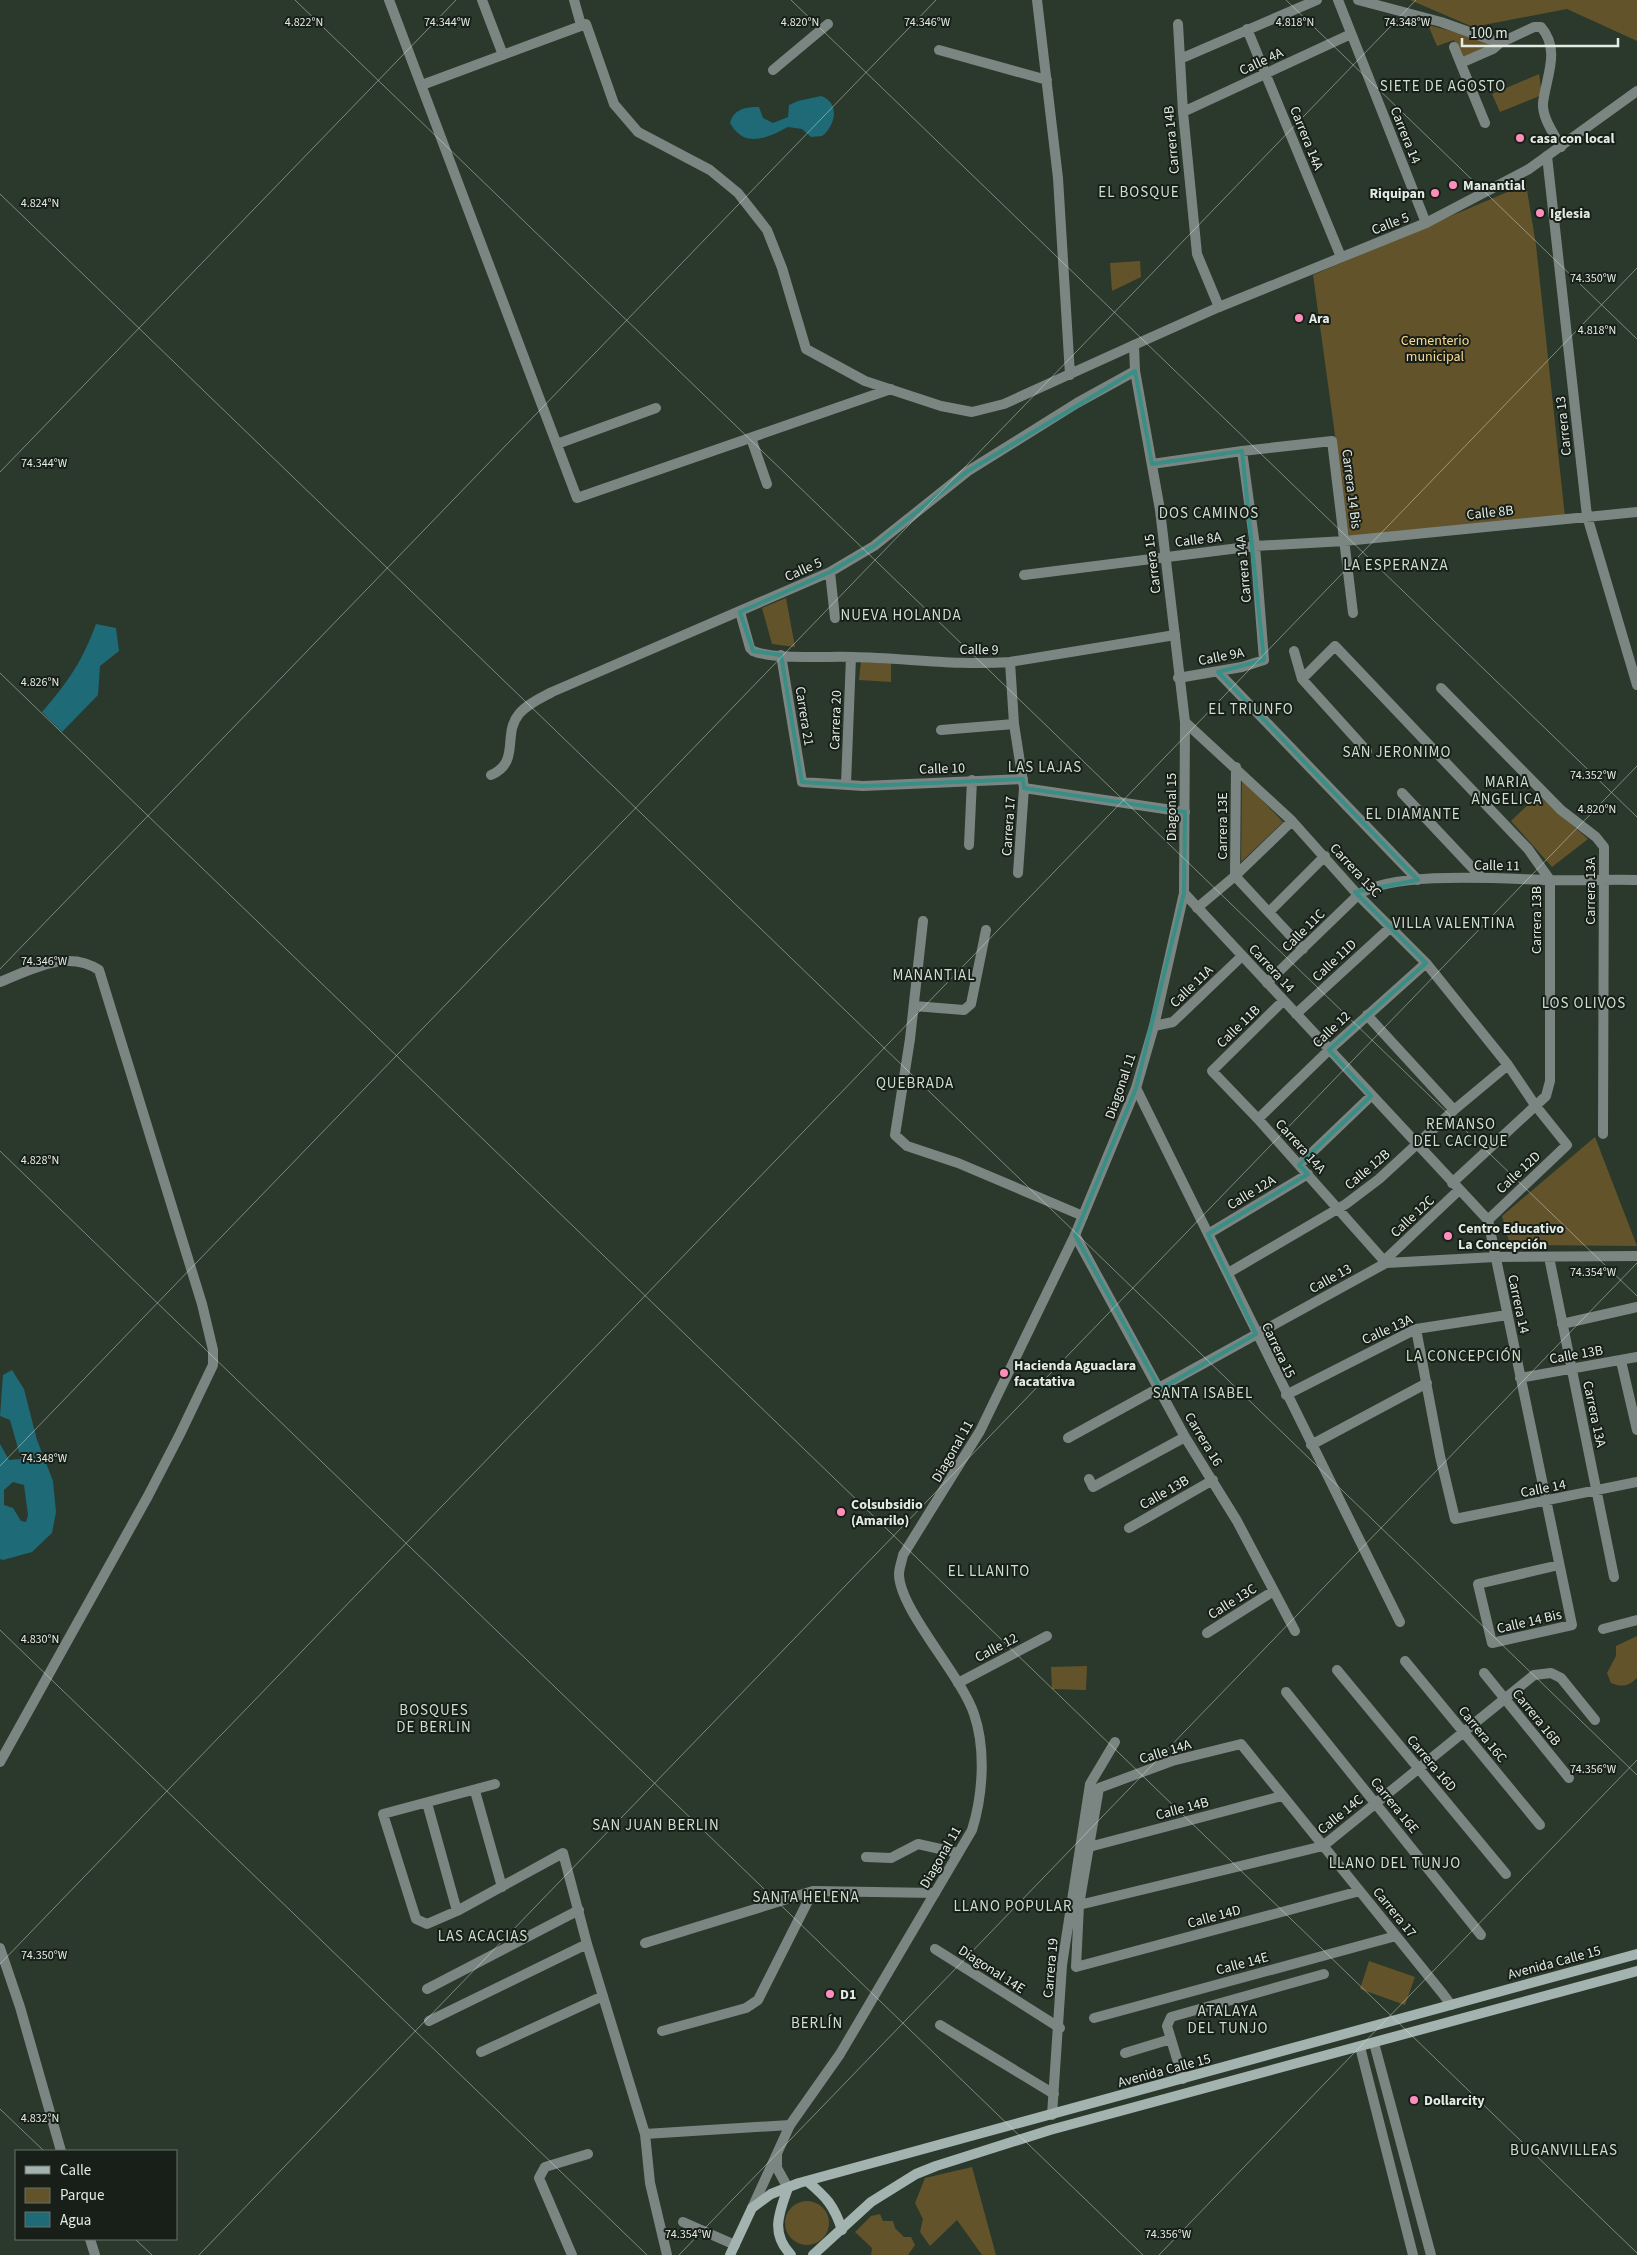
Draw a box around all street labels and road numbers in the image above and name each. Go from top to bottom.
street label: Calle 4A [1236,43,1287,81]
street label: Carrera 14A [1284,103,1328,174]
street label: Carrera 14 [1385,104,1426,167]
street label: Carrera 14B [1159,105,1185,175]
street label: Calle 5 [1369,208,1412,240]
street label: Carrera 13 [1551,395,1577,457]
street label: Carrera 14 Bis [1336,448,1366,530]
street label: Calle 8B [1466,501,1515,525]
street label: Calle 8A [1174,527,1223,553]
street label: Carrera 15 [1139,533,1167,595]
street label: Carrera 14A [1231,534,1257,603]
street label: Calle 5 [782,553,825,587]
street label: Calle 9 [959,640,999,660]
street label: Calle 9A [1196,643,1246,671]
street label: Carrera 21 [789,685,819,747]
street label: Carrera 20 [825,690,847,750]
street label: Calle 10 [919,758,965,780]
street label: Diagonal 15 [1162,773,1182,841]
street label: Carrera 13E [1213,792,1233,860]
street label: Carrera 17 [997,795,1021,857]
street label: Carrera 13C [1325,839,1386,902]
street label: Calle 11 [1474,856,1520,876]
street label: Carrera 13A [1581,857,1601,925]
street label: Carrera 13B [1527,886,1547,954]
street label: Calle 11C [1278,905,1330,957]
street label: Calle 11D [1308,935,1361,987]
street label: Carrera 14 [1244,940,1299,997]
street label: Calle 11A [1166,961,1218,1012]
street label: Calle 11B [1212,1001,1265,1053]
street label: Calle 12 [1308,1007,1355,1053]
street label: Diagonal 11 [1100,1051,1142,1122]
street label: Carrera 14A [1270,1115,1331,1179]
street label: Calle 12B [1340,1145,1395,1195]
street label: Calle 12D [1492,1147,1545,1199]
street label: Calle 12A [1223,1170,1280,1215]
street label: Calle 12C [1386,1191,1439,1242]
street label: Calle 13 [1306,1259,1355,1299]
street label: Carrera 14 [1502,1273,1534,1336]
street label: Calle 13A [1359,1310,1416,1350]
street label: Carrera 15 [1256,1319,1300,1382]
street label: Calle 13B [1548,1340,1605,1370]
street label: Carrera 13A [1577,1379,1611,1450]
street label: Carrera 16 [1179,1409,1227,1470]
street label: Diagonal 11 [927,1417,979,1486]
street label: Calle 13B [1136,1471,1193,1515]
street label: Calle 14 [1519,1475,1568,1503]
street label: Calle 13C [1204,1579,1261,1625]
street label: Calle 14 Bis [1495,1605,1564,1639]
street label: Calle 12 [972,1628,1021,1667]
street label: Carrera 16B [1507,1685,1565,1750]
street label: Carrera 16C [1453,1702,1511,1767]
street label: Carrera 16D [1402,1731,1461,1796]
street label: Calle 14A [1137,1734,1194,1769]
street label: Carrera 16E [1365,1773,1423,1838]
street label: Calle 14C [1313,1790,1368,1839]
street label: Calle 14B [1154,1792,1211,1826]
street label: Diagonal 11 [915,1823,967,1892]
street label: Carrera 17 [1368,1883,1421,1942]
street label: Calle 14D [1185,1900,1243,1934]
street label: Carrera 19 [1038,1937,1064,1999]
street label: Diagonal 14E [954,1941,1029,1999]
street label: Avenida Calle 15 [1506,1941,1603,1985]
street label: Calle 14E [1214,1947,1271,1981]
street label: Avenida Calle 15 [1116,2049,1213,2093]

